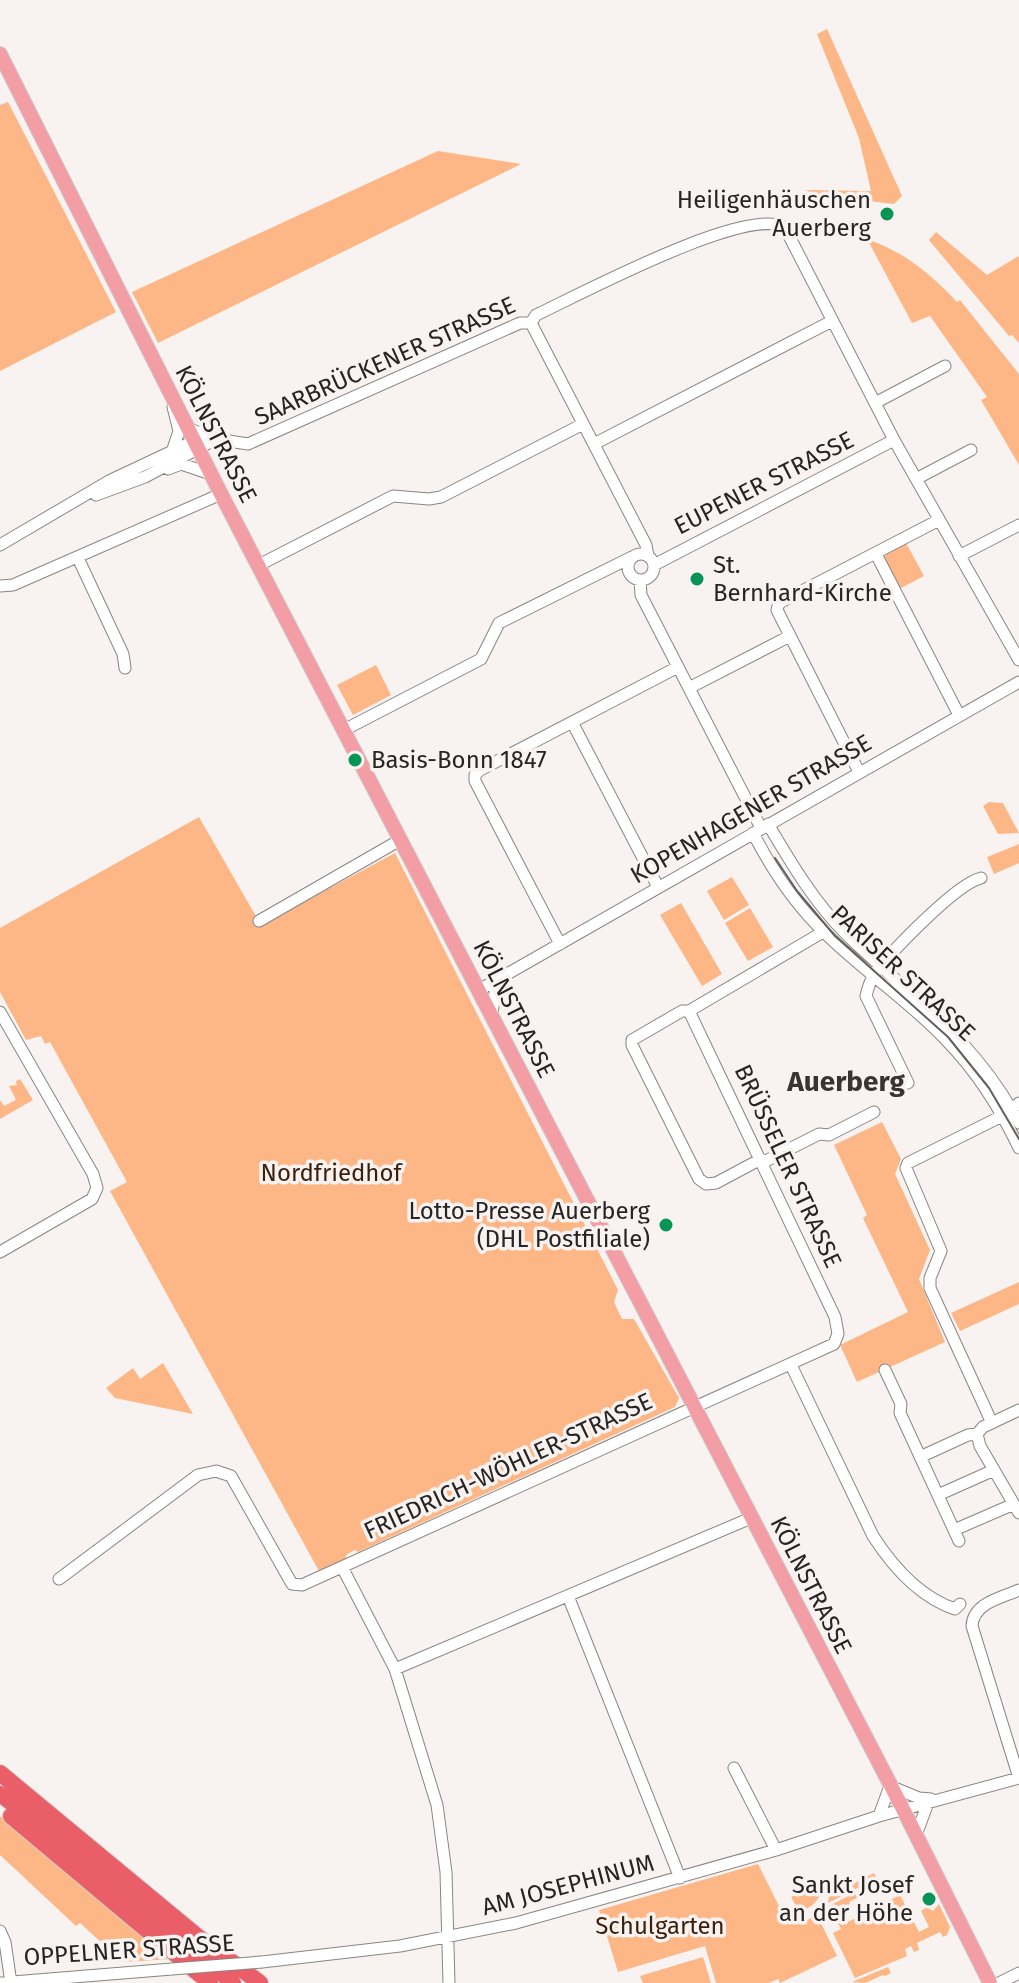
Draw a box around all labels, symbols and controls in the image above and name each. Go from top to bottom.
place label: Heiligenhäuschen Auerberg [677,186,872,242]
marker: Heiligenhäuschen Auerberg [878,205,896,223]
street label: SAARBRÜCKENER STRASSE [250,291,520,431]
street label: KÖLNSTRASSE [169,361,263,507]
street label: EUPENER STRASSE [670,426,858,540]
place label: St. Bernhard-Kirche [713,551,892,607]
marker: St. Bernhard-Kirche [688,570,706,588]
street label: KOPENHAGENER STRASSE [626,729,876,889]
place label: Basis-Bonn 1847 [371,746,547,774]
marker: Basis-Bonn 1847 [346,751,364,769]
street label: PARISER STRASSE [825,899,981,1047]
street label: KÖLNSTRASSE [467,936,561,1082]
street label: BRÜSSELER STRASSE [729,1060,847,1272]
district label: Auerberg [786,1065,905,1098]
park label: Nordfriedhof [261,1159,403,1187]
place label: Lotto-Presse Auerberg (DHL Postfiliale) [408,1197,651,1253]
marker: Lotto-Presse Auerberg (DHL Postfiliale) [657,1216,675,1234]
street label: FRIEDRICH-WÖHLER-STRASSE [359,1387,657,1545]
street label: KÖLNSTRASSE [764,1512,858,1658]
street label: AM JOSEPHINUM [479,1849,657,1921]
place label: Sankt Josef an der Höhe [779,1871,915,1927]
marker: Sankt Josef an der Höhe [920,1890,938,1908]
park label: Schulgarten [595,1912,725,1940]
street label: OPPELNER STRASSE [23,1929,235,1971]

